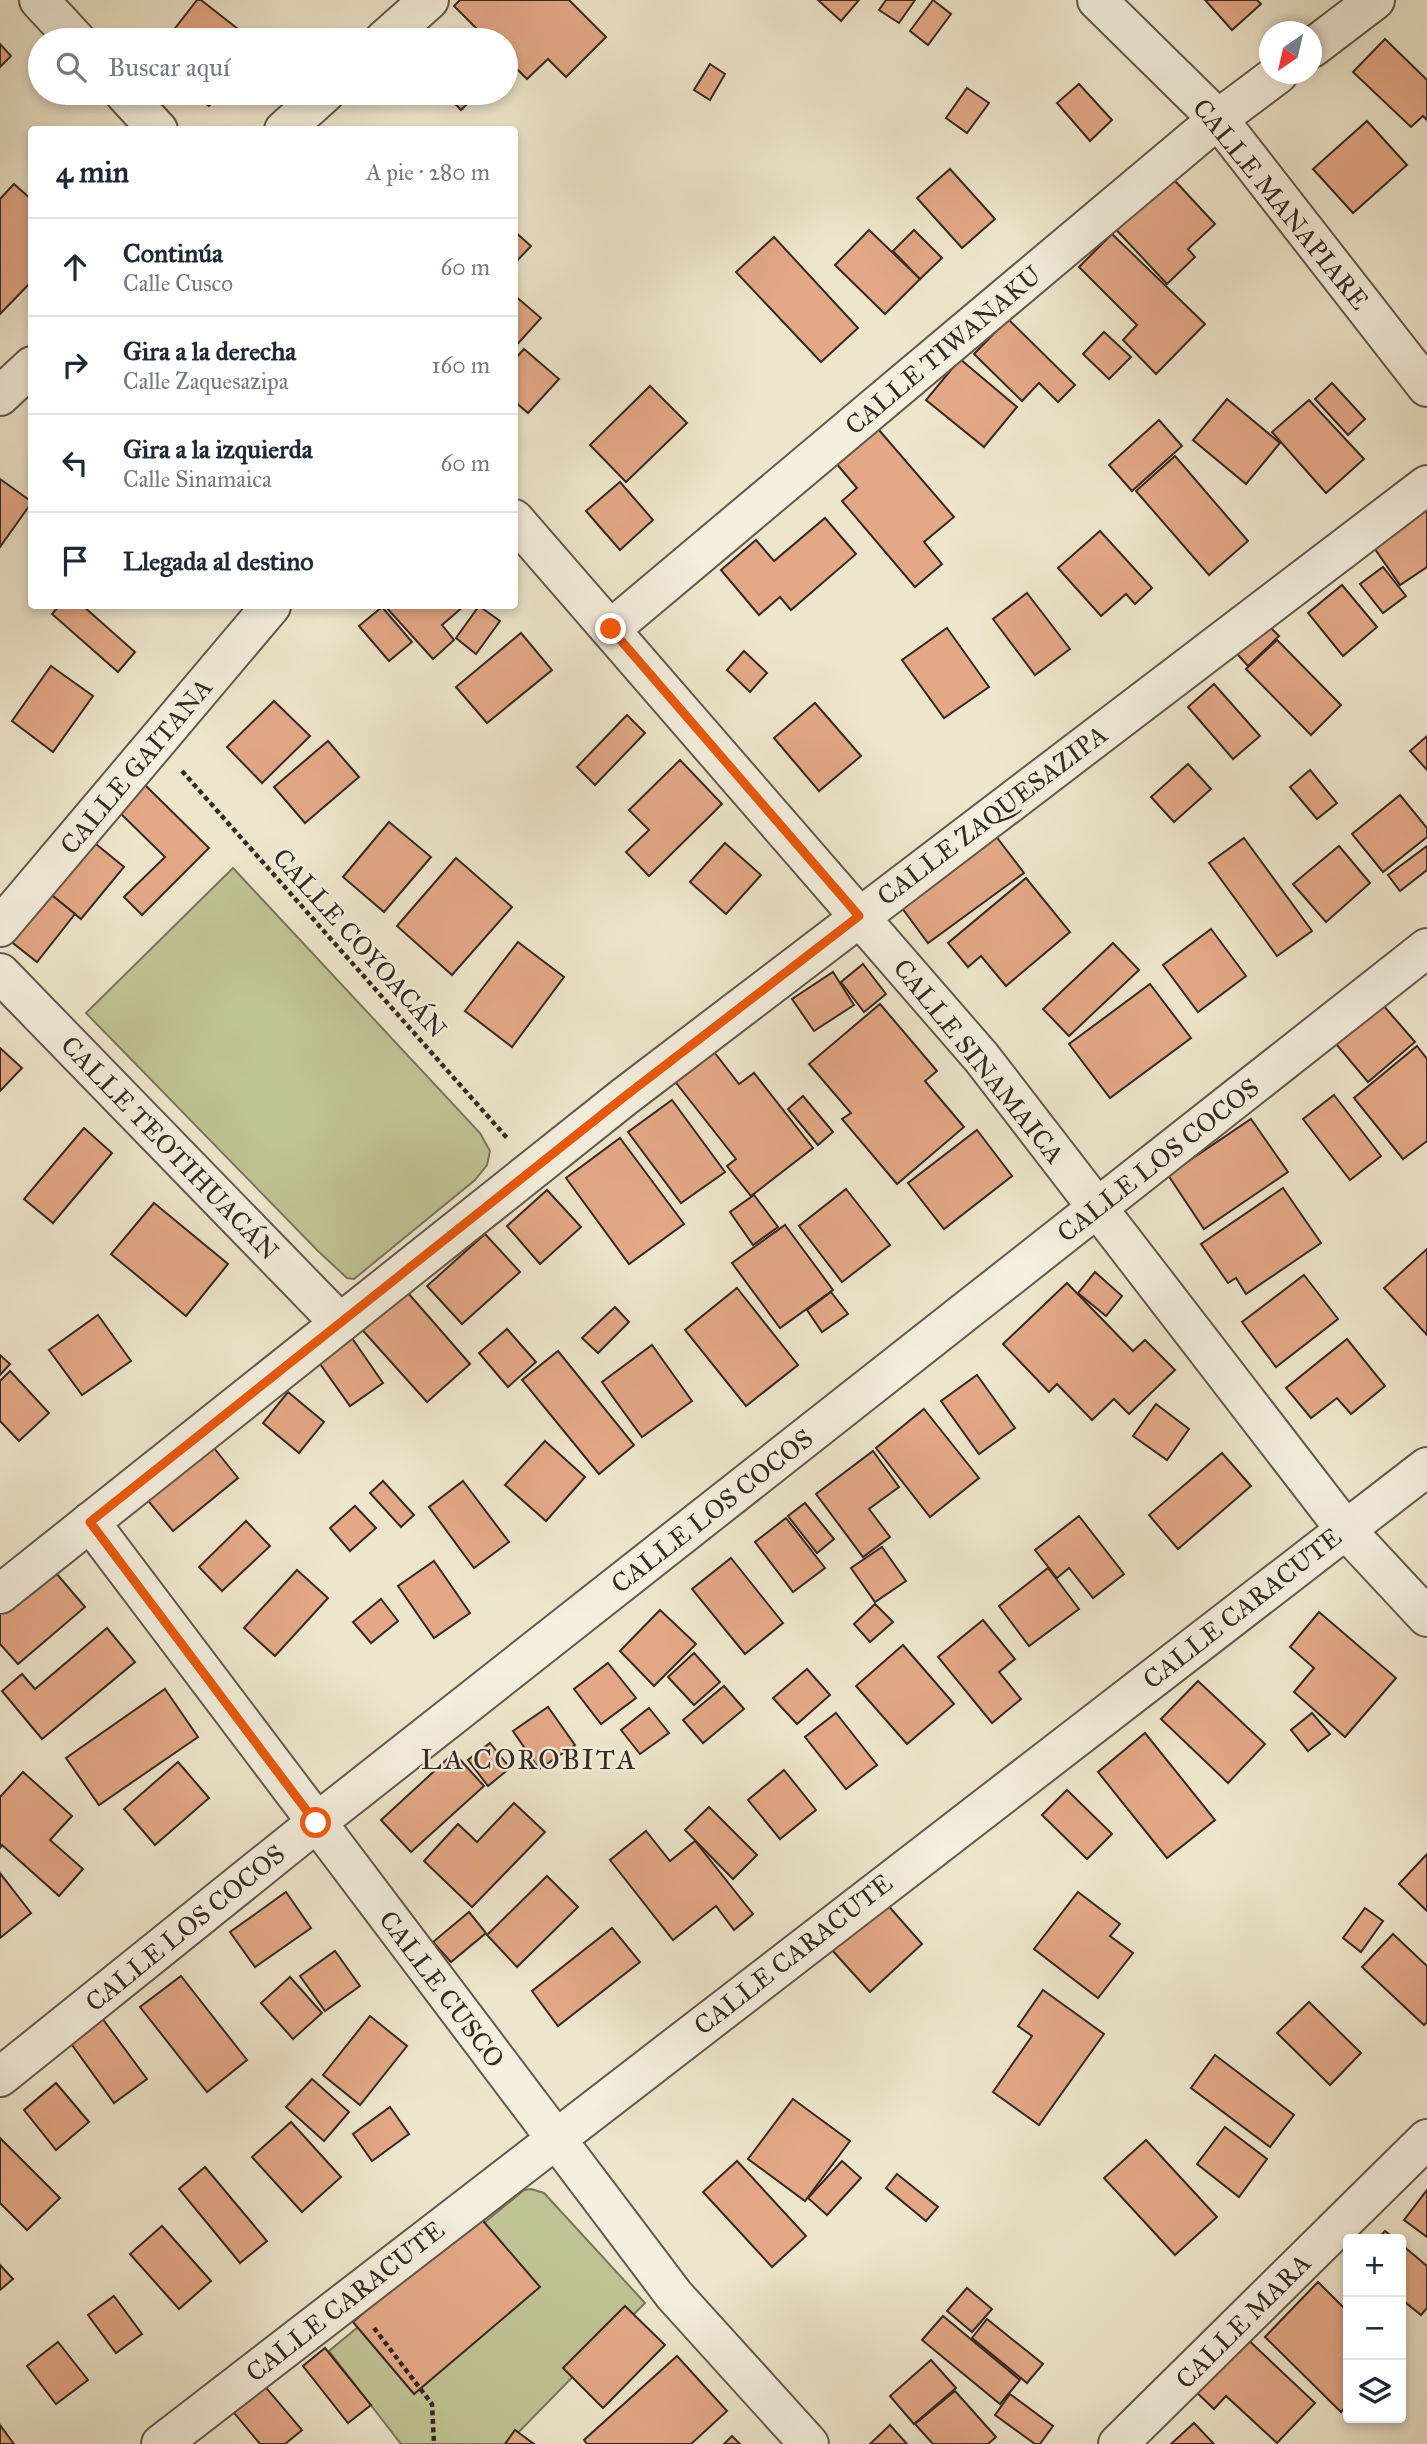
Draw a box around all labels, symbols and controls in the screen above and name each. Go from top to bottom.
north arrow [1259,21,1322,84]
search box [28,28,518,105]
icon: search [52,48,90,86]
text: Buscar aquí [108,51,230,83]
street label: CALLE MANAPIARE [1186,92,1376,316]
text: 4 min [56,154,129,190]
text: A pie · 280 m [366,158,490,186]
text: Continúa [123,237,223,269]
icon: ahead [56,248,94,286]
text: 60 m [441,253,490,281]
street label: CALLE TIWANAKU [839,258,1048,441]
text: Calle Cusco [123,269,233,297]
text: Gira a la derecha [123,335,296,367]
icon: right [56,346,94,384]
text: 160 m [432,351,490,379]
text: Calle Zaquesazipa [123,367,288,395]
text: Gira a la izquierda [123,433,313,465]
icon: left [56,444,94,482]
text: 60 m [441,449,490,477]
text: Calle Sinamaica [123,465,272,493]
icon: arrive [56,542,94,580]
text: Llegada al destino [123,545,314,577]
route end [595,613,626,644]
street label: CALLE GAITANA [53,671,219,860]
street label: CALLE ZAQUESAZIPA [871,718,1114,912]
street label: CALLE COYOACÁN [266,841,454,1045]
street label: CALLE SINAMAICA [887,952,1072,1170]
street label: CALLE TEOTIHUACÁN [54,1029,286,1267]
street label: CALLE LOS COCOS [1051,1071,1265,1249]
street label: CALLE LOS COCOS [605,1422,819,1600]
street label: CALLE CARACUTE [1136,1521,1348,1695]
district label: LA COROBITA [421,1742,637,1777]
route start [300,1807,331,1838]
street label: CALLE LOS COCOS [79,1838,291,2018]
street label: CALLE CARACUTE [687,1867,899,2041]
street label: CALLE CUSCO [373,1904,511,2074]
street label: CALLE CARACUTE [239,2214,451,2388]
map controls [1343,2234,1406,2423]
button: + [1343,2234,1406,2297]
street label: CALLE MARA [1169,2246,1318,2395]
button: − [1343,2297,1406,2360]
button: layers [1343,2360,1406,2423]

